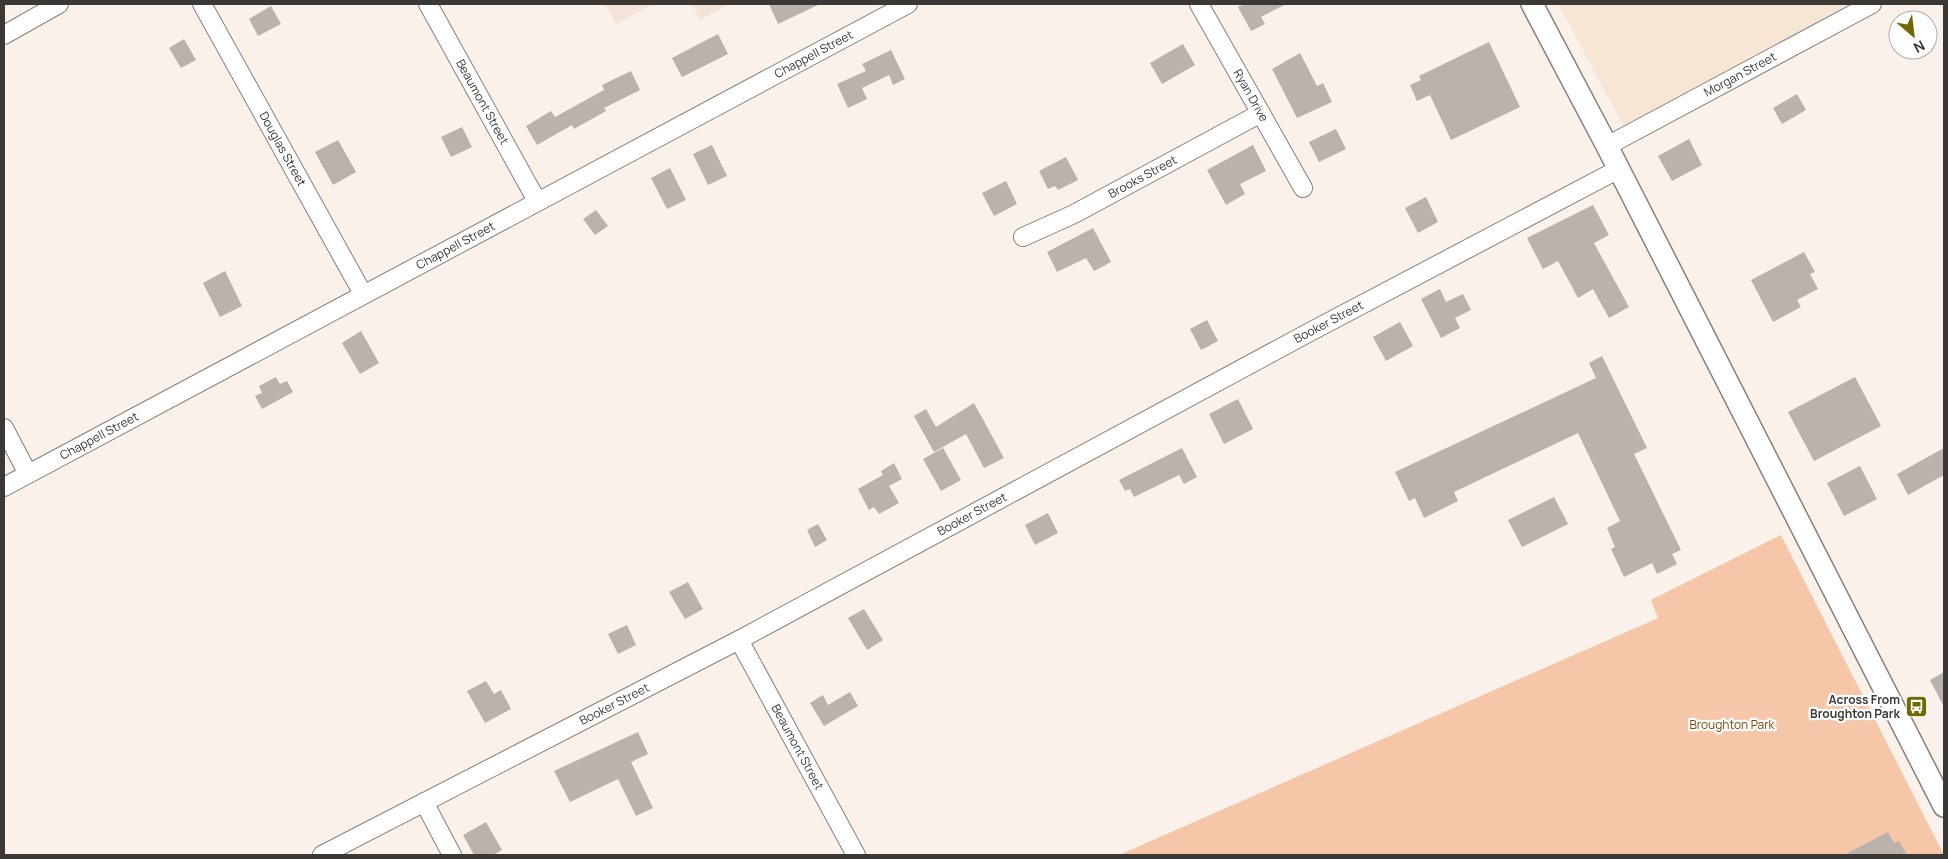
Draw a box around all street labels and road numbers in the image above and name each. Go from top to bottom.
street label: Chappell Street [771,26,856,82]
street label: Morgan Street [1701,48,1779,101]
street label: Beaumont Street [452,56,513,148]
street label: Ryan Drive [1229,66,1273,125]
street label: Douglas Street [255,109,311,189]
street label: Brooks Street [1105,151,1180,202]
street label: Chappell Street [413,217,498,273]
street label: Booker Street [1291,296,1366,347]
street label: Chappell Street [57,408,142,464]
street label: Booker Street [934,488,1010,539]
street label: Booker Street [576,679,652,729]
street label: Beaumont Street [768,701,828,793]

